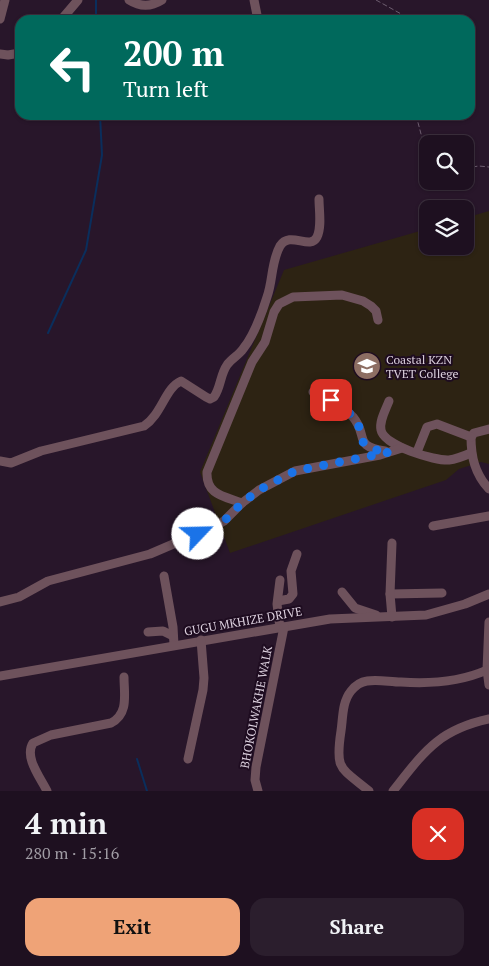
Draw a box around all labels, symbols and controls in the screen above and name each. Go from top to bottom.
text: 200 m [123,30,224,76]
icon: left [40,35,105,100]
text: Turn left [123,74,209,103]
map controls [419,135,474,255]
button: search [419,135,474,190]
button: layers [419,200,474,255]
school or university icon: Coastal KZN TVET College [352,351,382,381]
place label: Coastal KZN TVET College [386,352,459,381]
pin [310,379,352,421]
icon: arrive [317,386,345,414]
position arrow [171,507,223,559]
street label: GUGU MKHIZE DRIVE [183,603,303,639]
street label: BHOKOLWAKHE WALK [237,644,275,769]
text: 4 min [25,803,107,843]
button: close [412,808,464,860]
text: 280 m · 15:16 [25,842,119,864]
button: Exit [25,898,240,956]
button: Share [250,898,464,956]

